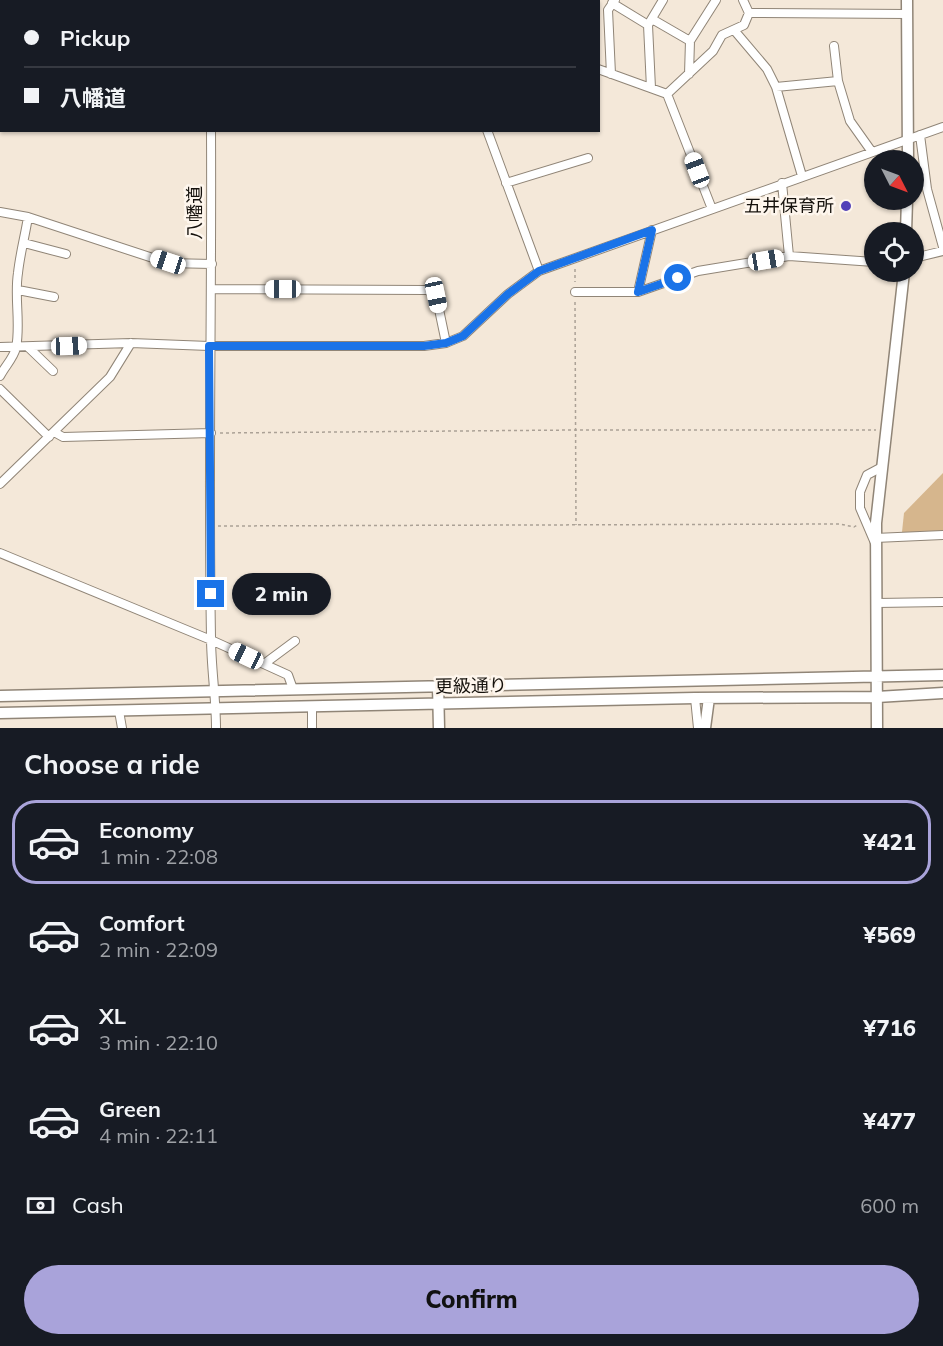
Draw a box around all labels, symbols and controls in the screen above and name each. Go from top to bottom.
text: Pickup [60,24,130,52]
text: 八幡道 [60,84,126,112]
car [682,150,712,190]
north arrow [864,150,924,210]
map controls [864,150,924,282]
street label: 八幡道 [183,186,206,240]
place label: 五井保育所 [744,194,834,217]
marker: 五井保育所 [839,199,853,213]
button: locate [864,222,924,282]
car [148,248,188,276]
car [747,248,785,272]
route start [664,264,691,291]
car [423,276,449,314]
car [265,280,301,298]
car [51,336,87,356]
callout: 2 min [232,573,331,615]
route end [197,580,224,607]
text: 2 min [255,581,308,606]
car [226,640,266,672]
street label: 更級通り [435,673,507,698]
text: Choose a ride [24,747,200,781]
icon: car [27,815,81,869]
text: Economy [99,816,194,844]
text: ¥421 [863,828,916,856]
text: 1 min · 22:08 [99,844,218,869]
icon: car [27,908,81,962]
text: Comfort [99,909,185,937]
text: ¥569 [863,921,916,949]
text: 2 min · 22:09 [99,937,218,962]
icon: car [27,1001,81,1055]
text: XL [99,1002,126,1030]
text: ¥716 [863,1014,916,1042]
text: 3 min · 22:10 [99,1030,218,1055]
icon: car [27,1094,81,1148]
text: Green [99,1095,161,1123]
text: ¥477 [863,1107,916,1135]
text: 4 min · 22:11 [99,1123,218,1148]
icon: cash [24,1189,57,1222]
text: Cash [72,1191,124,1219]
text: 600 m [860,1193,919,1218]
button: Confirm [24,1265,919,1334]

